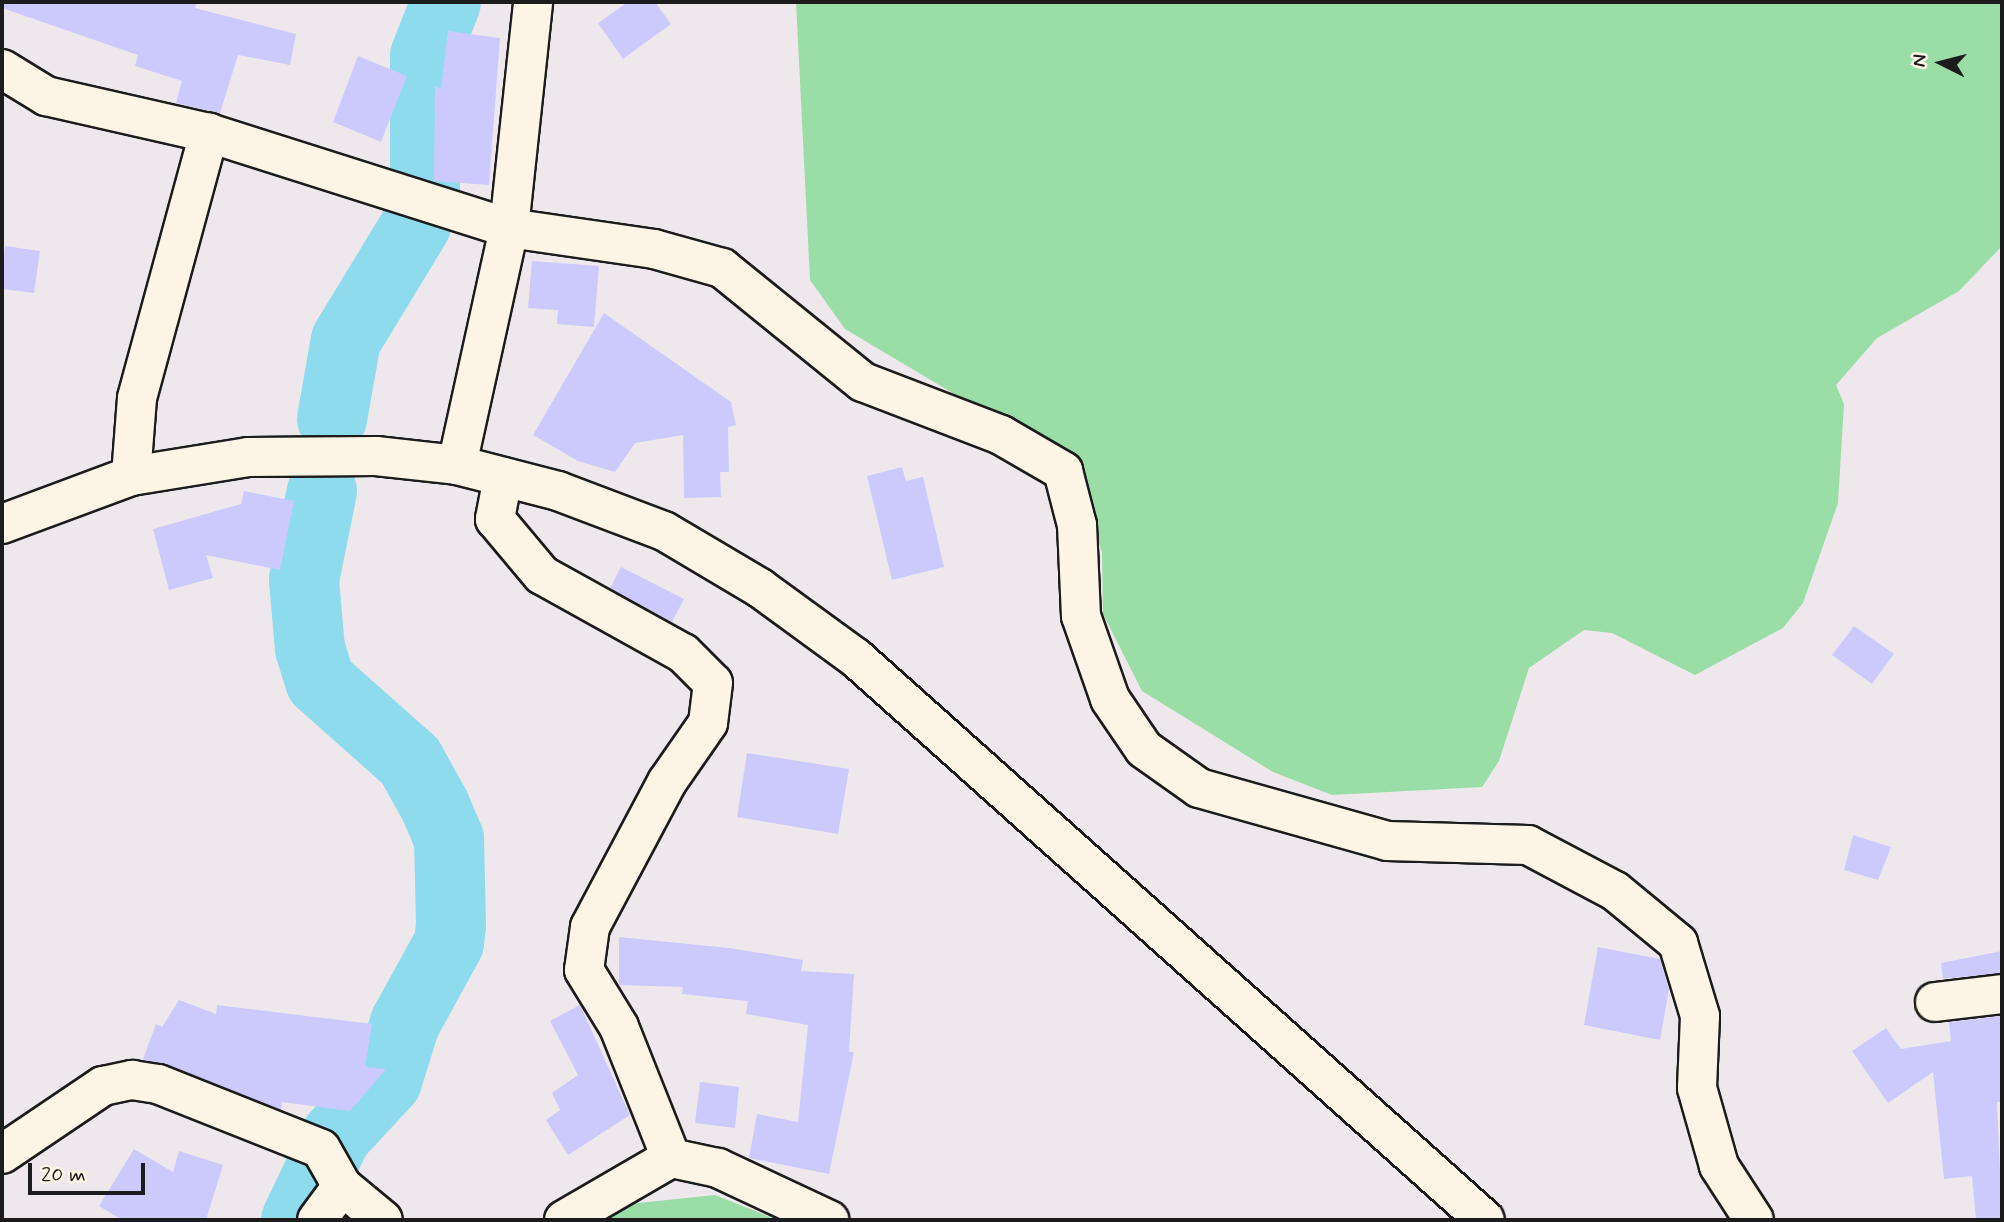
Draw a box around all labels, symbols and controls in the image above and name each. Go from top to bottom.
north arrow [1906,28,1976,98]
text: N [1907,53,1933,68]
scale bar [32,1148,149,1192]
text: 20 m [41,1161,86,1189]

